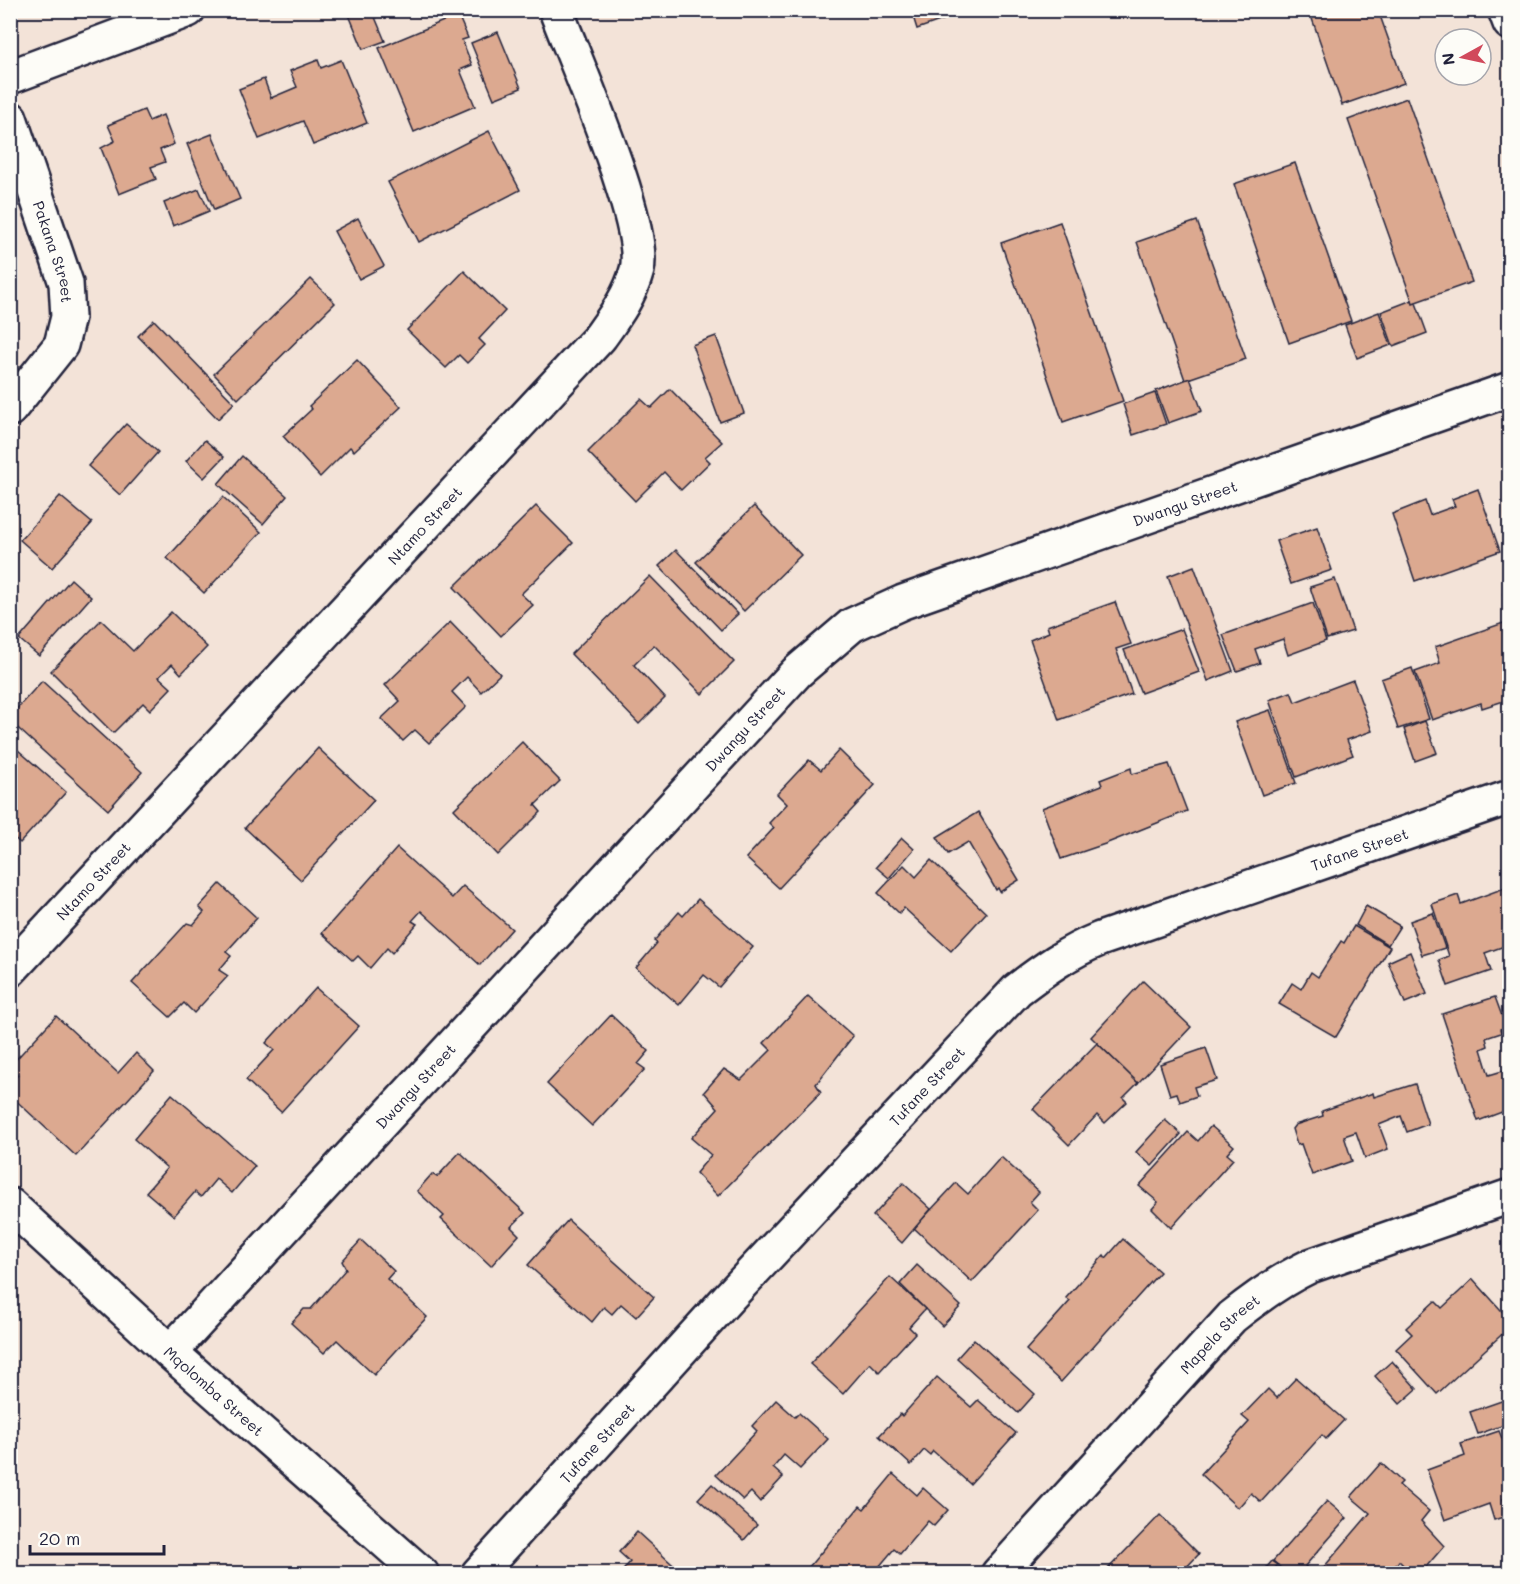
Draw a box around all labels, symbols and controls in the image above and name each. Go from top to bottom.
north arrow [1433,27,1493,87]
text: N [1436,52,1459,67]
street label: Pakana Street [29,198,77,303]
street label: Dwangu Street [1130,476,1240,531]
street label: Ntamo Street [383,482,466,569]
street label: Dwangu Street [700,682,789,775]
street label: Tufane Street [1308,823,1411,875]
street label: Ntamo Street [52,837,135,924]
street label: Dwangu Street [371,1039,460,1133]
street label: Tufane Street [885,1042,969,1130]
street label: Mapela Street [1175,1289,1264,1378]
street label: Mqolomba Street [160,1341,268,1440]
street label: Tufane Street [555,1398,639,1487]
scale bar [30,1518,164,1556]
text: 20 m [39,1526,80,1550]

